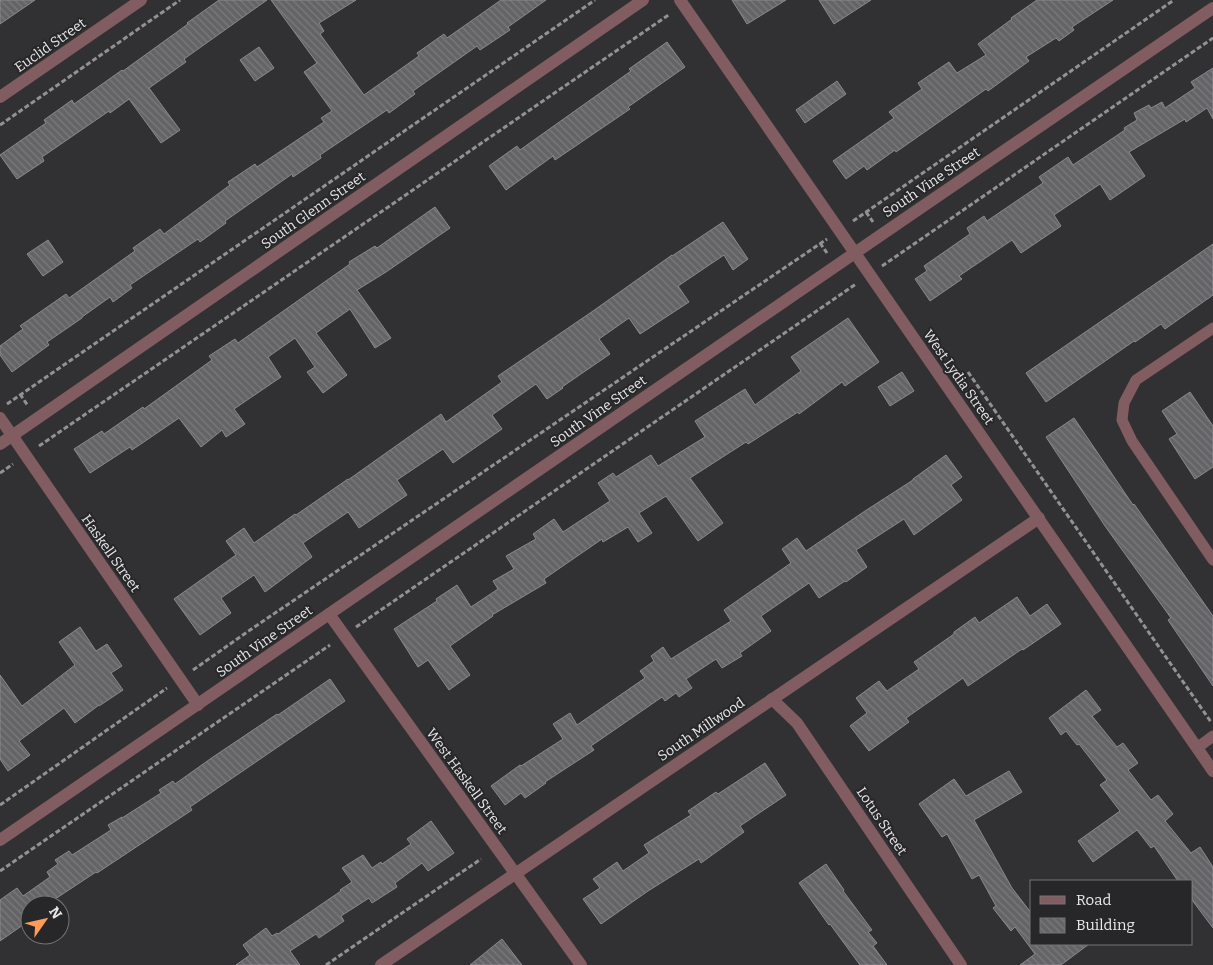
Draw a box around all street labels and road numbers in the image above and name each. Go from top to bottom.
street label: Euclid Street [11,15,89,76]
street label: South Vine Street [879,144,983,221]
street label: South Glenn Street [258,168,369,253]
street label: West Lydia Street [920,327,998,428]
street label: South Vine Street [547,372,650,451]
street label: Haskell Street [78,511,144,595]
street label: South Vine Street [213,602,316,681]
street label: South Millwood [655,694,748,765]
street label: West Haskell Street [423,725,511,837]
street label: Lotus Street [853,784,911,859]

